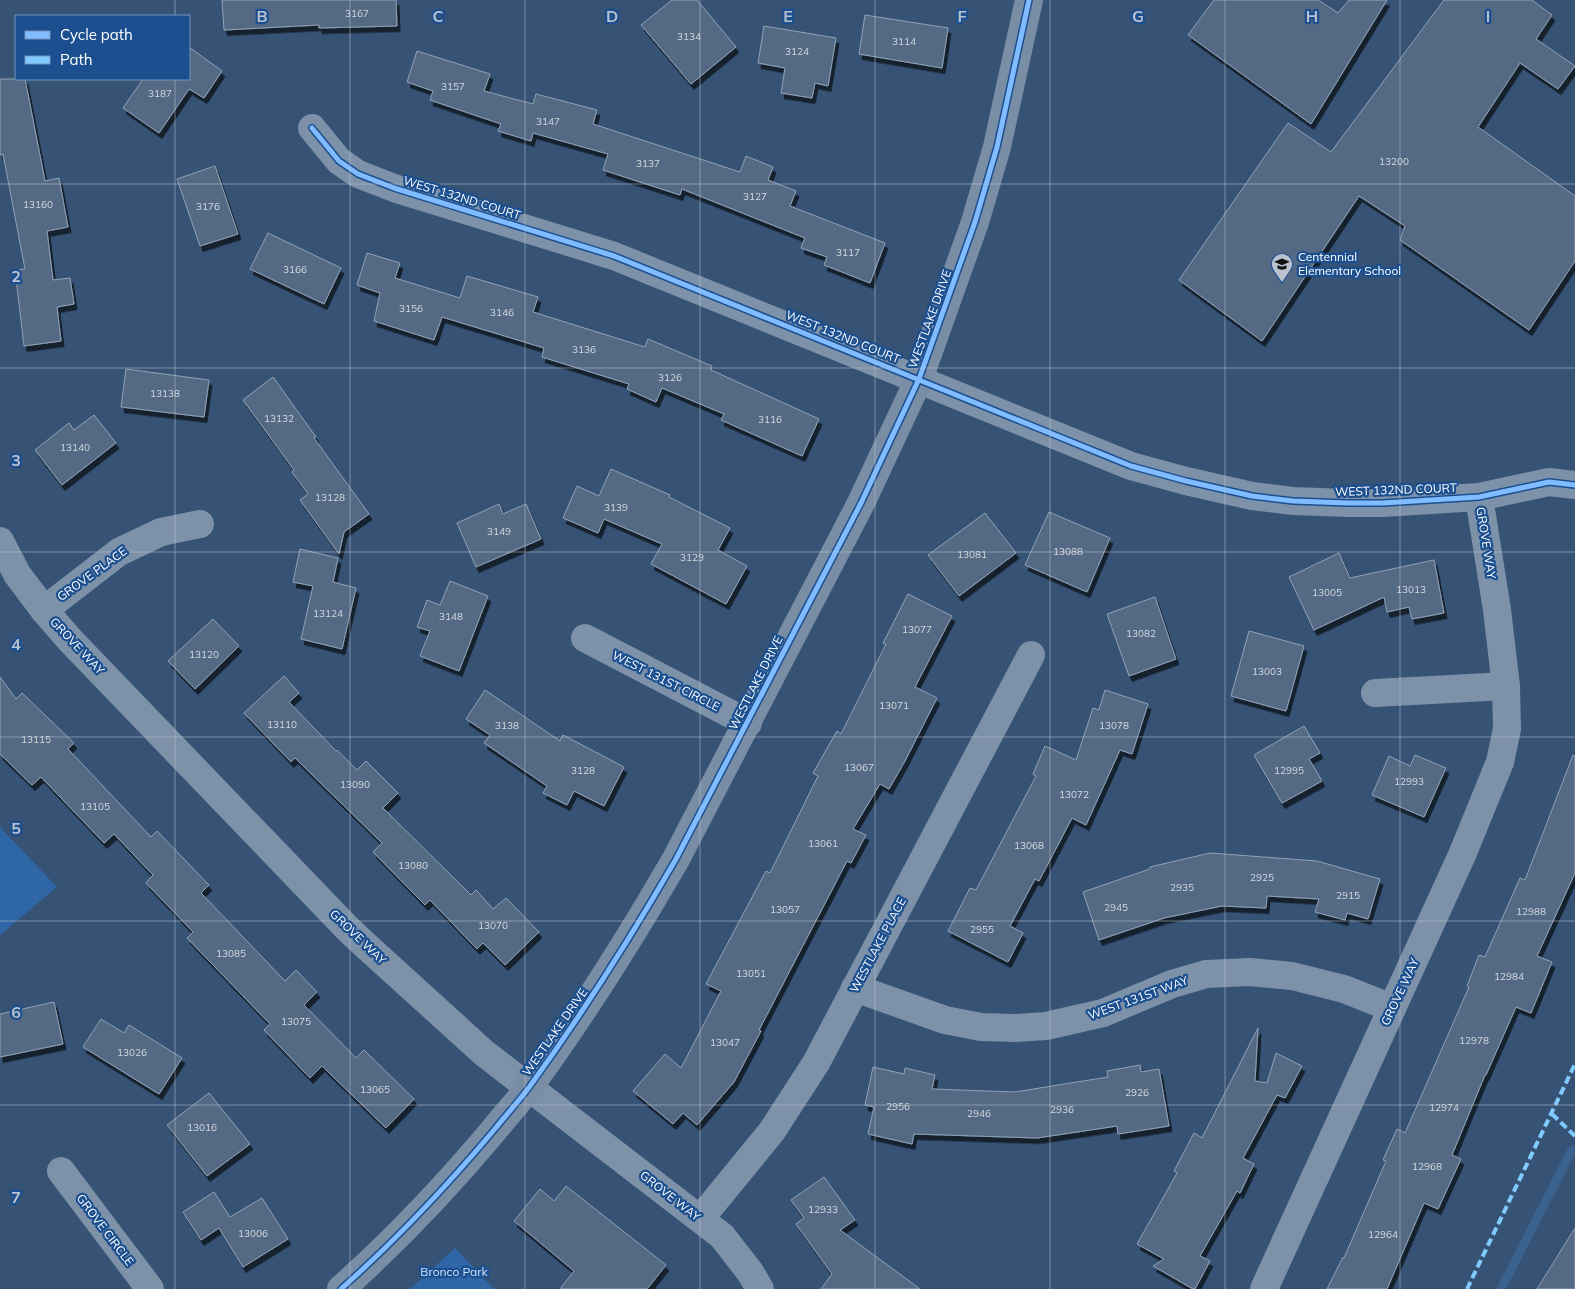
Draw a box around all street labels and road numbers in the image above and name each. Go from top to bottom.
street label: WEST 132ND COURT [402,173,523,223]
street label: WESTLAKE DRIVE [905,268,954,370]
street label: WEST 132ND COURT [784,307,903,367]
street label: WEST 132ND COURT [1335,480,1458,499]
street label: GROVE WAY [1473,506,1500,581]
street label: GROVE PLACE [54,543,130,604]
street label: GROVE WAY [47,614,108,678]
street label: WESTLAKE DRIVE [725,633,786,732]
street label: WEST 131ST CIRCLE [610,647,722,714]
street label: WESTLAKE PLACE [846,895,909,995]
street label: GROVE WAY [327,906,390,968]
street label: GROVE WAY [1377,955,1422,1028]
street label: WEST 131ST WAY [1086,972,1191,1023]
street label: WESTLAKE DRIVE [519,985,590,1078]
street label: GROVE WAY [637,1167,704,1224]
street label: GROVE CIRCLE [74,1191,137,1269]

